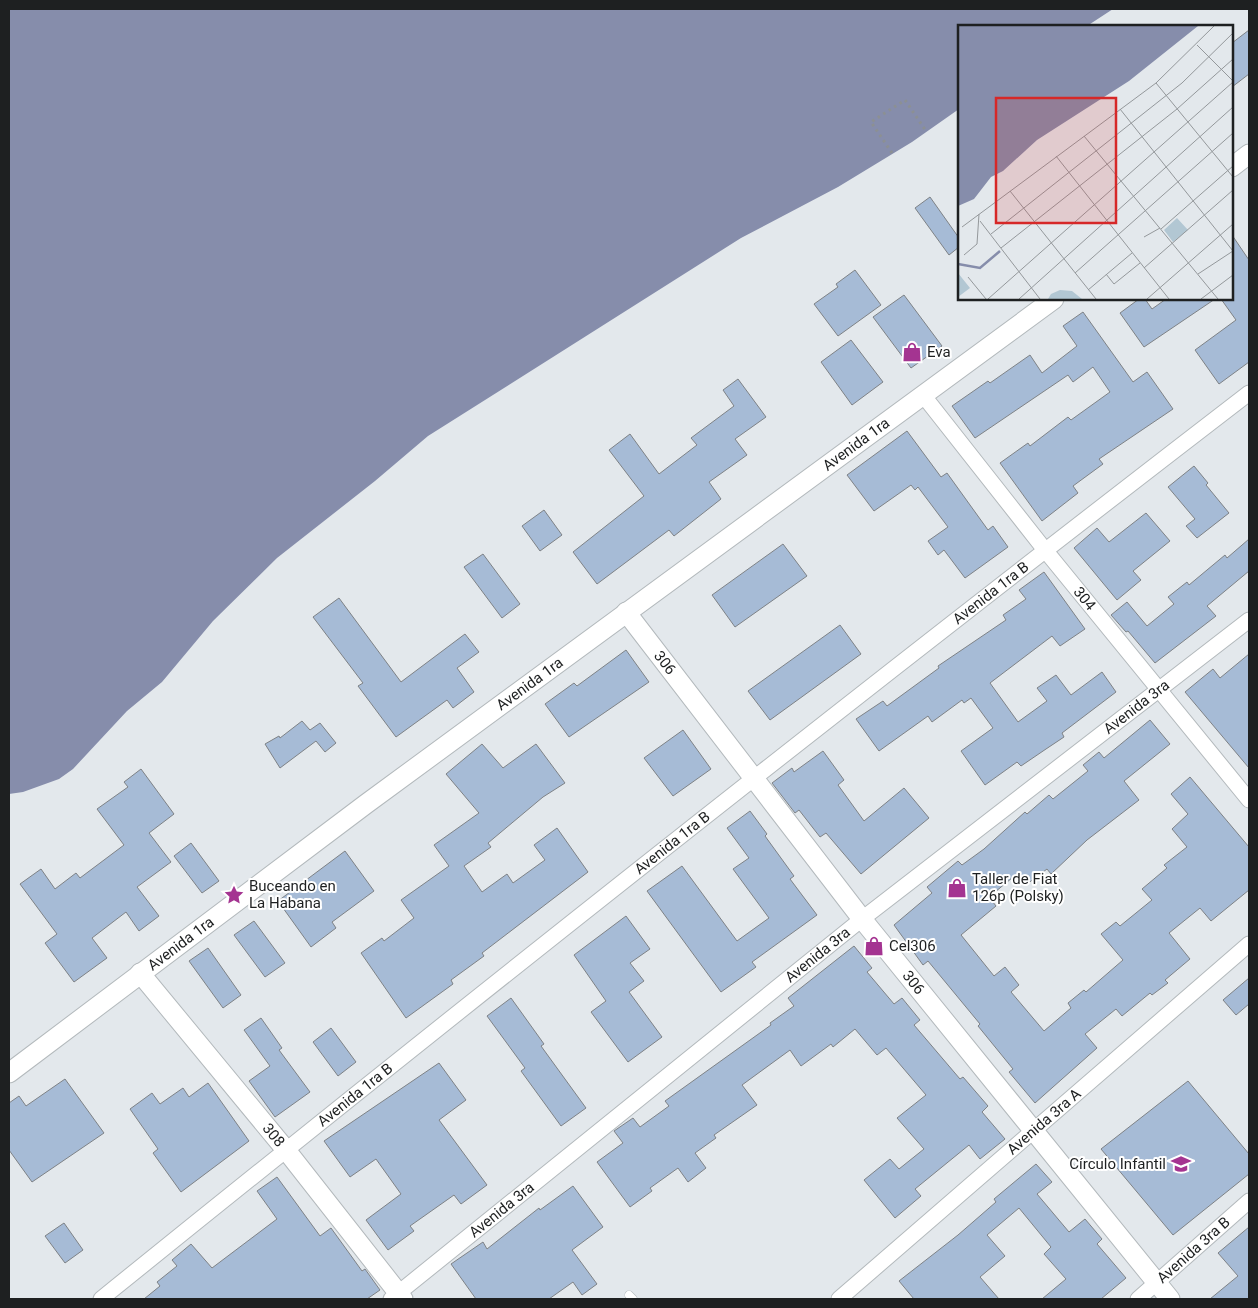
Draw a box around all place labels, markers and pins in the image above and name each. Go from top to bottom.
shop icon: Eva [901,341,923,363]
place label: Eva [927,343,951,361]
place label: Taller de Fiat 126p (Polsky) [972,870,1064,905]
place label: Buceando en La Habana [249,877,336,912]
shop icon: Taller de Fiat 126p (Polsky) [946,877,968,899]
place icon: Buceando en La Habana [223,884,245,906]
shop icon: Cel306 [863,935,885,957]
place label: Cel306 [889,937,936,955]
school or university icon: Círculo Infantil [1170,1153,1192,1175]
place label: Círculo Infantil [1069,1155,1166,1173]

